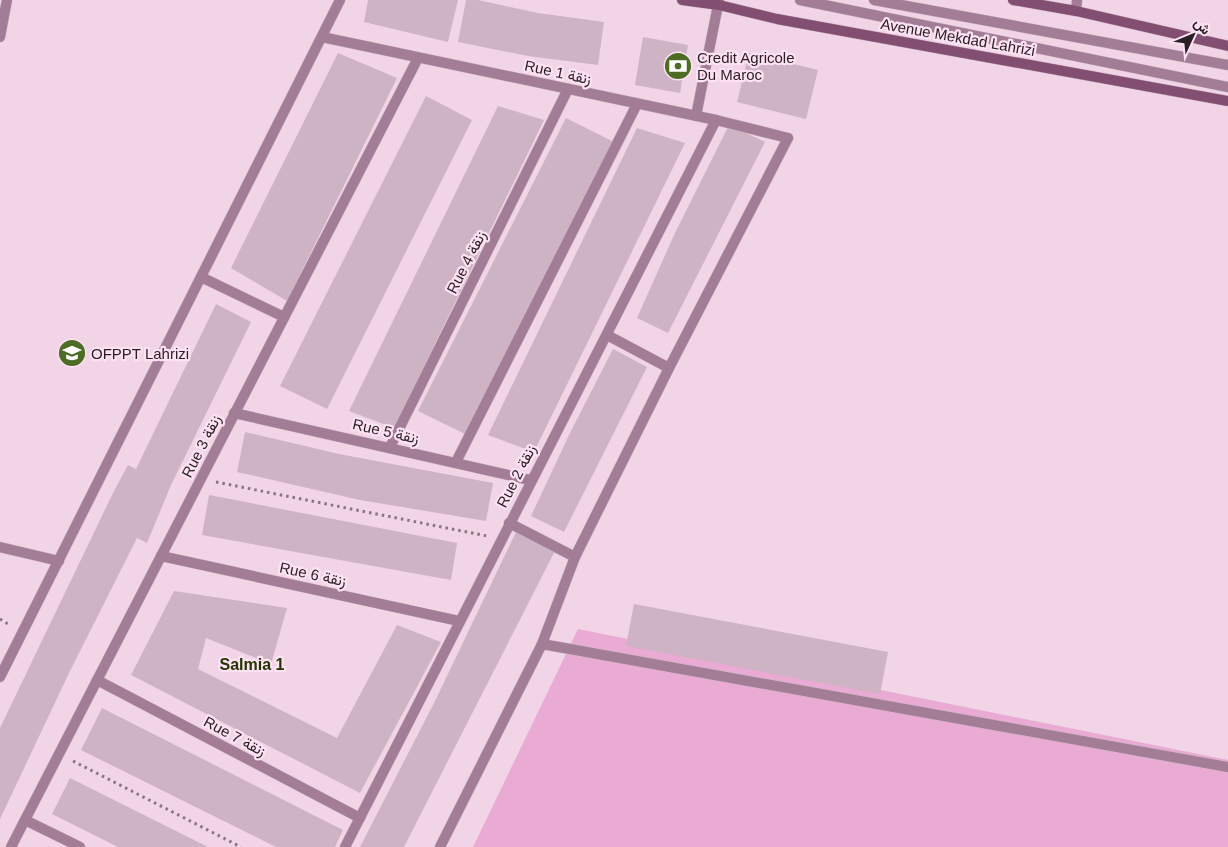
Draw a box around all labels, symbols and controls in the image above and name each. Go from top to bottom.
north arrow [1168,10,1218,60]
text: ش [1190,14,1214,38]
street label: Avenue Mekdad Lahrizi [879,15,1037,59]
place label: Credit Agricole Du Maroc [697,49,795,83]
bank icon: Credit Agricole Du Maroc [663,51,693,81]
street label: Rue 1 زنقة [523,57,593,88]
street label: Rue 4 زنقة [443,228,490,297]
school or university icon: OFPPT Lahrizi [57,338,87,368]
place label: OFPPT Lahrizi [91,345,189,362]
street label: Rue 3 زنقة [178,412,225,481]
street label: Rue 5 زنقة [351,415,421,448]
street label: Rue 2 زنقة [493,442,540,511]
street label: Rue 6 زنقة [278,559,348,590]
district label: Salmia 1 [220,656,285,673]
street label: Rue 7 زنقة [201,713,269,760]

